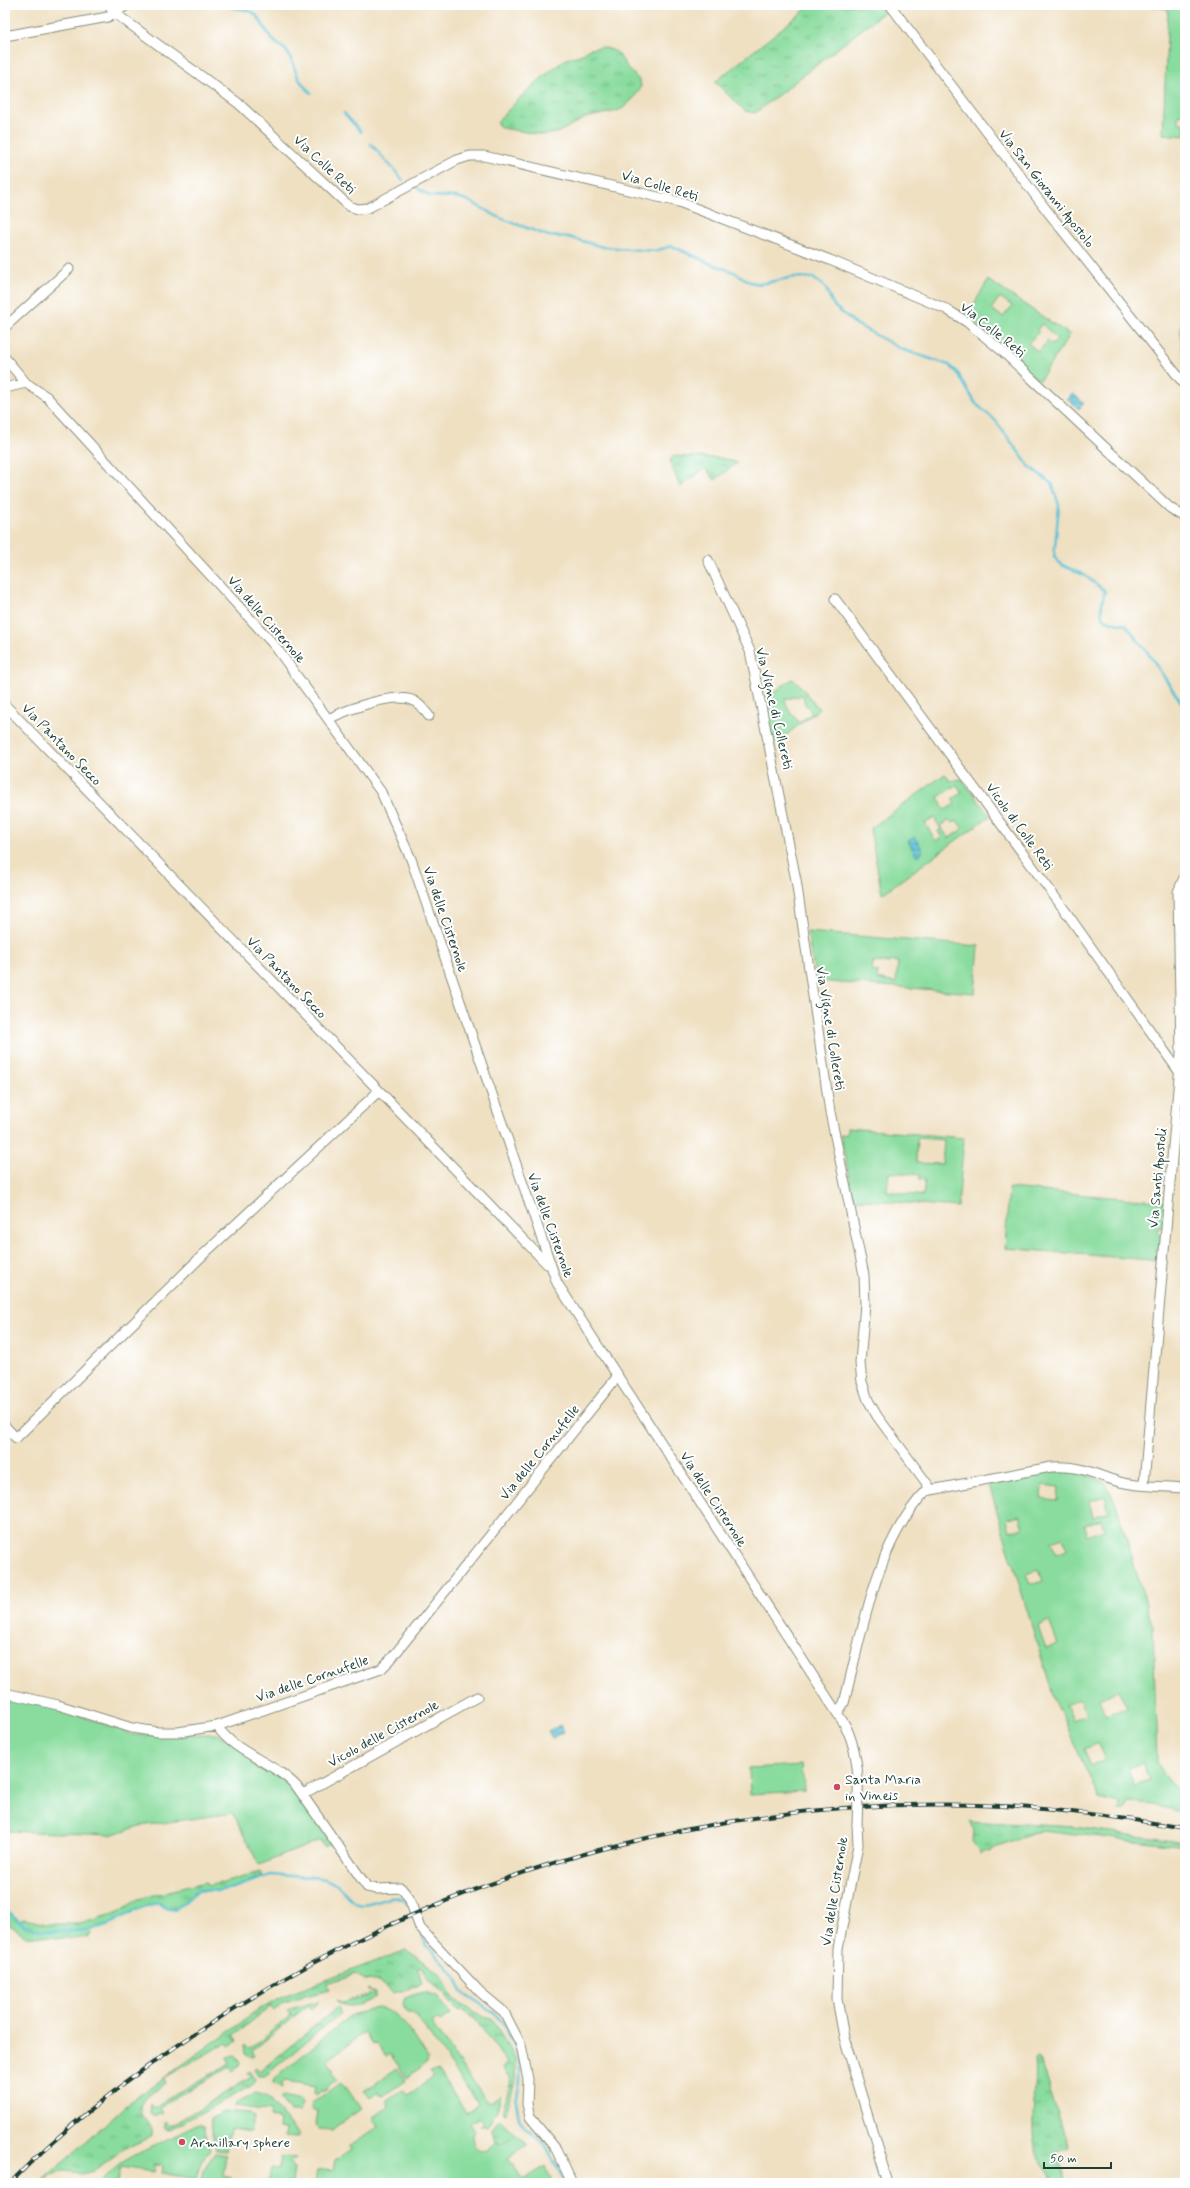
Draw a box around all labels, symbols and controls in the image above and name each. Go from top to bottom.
street label: Via San Giovanni Apostolo [993,126,1098,252]
street label: Via Colle Reti [289,131,359,198]
street label: Via Colle Reti [619,166,700,205]
street label: Via Colle Reti [956,298,1029,362]
street label: Via delle Cisternole [223,572,310,668]
street label: Via Vigne di Collereti [749,645,797,771]
street label: Via Pantano Secco [17,700,105,790]
street label: Vicolo di Colle Reti [981,779,1057,874]
street label: Via delle Cisternole [419,864,472,975]
street label: Via Pantano Secco [242,933,330,1023]
street label: Via Vigne di Collereti [809,965,849,1091]
street label: Via Santi Apostoli [1145,1127,1172,1229]
street label: Via delle Cisternole [523,1170,578,1281]
street label: Via delle Cornufelle [496,1401,584,1504]
street label: Via delle Cisternole [676,1448,751,1551]
street label: Via delle Cornufelle [254,1651,371,1707]
street label: Vicolo delle Cisternole [325,1696,442,1772]
place label: Santa Maria in Vineis [845,1771,921,1805]
marker: Santa Maria in Vineis [832,1782,842,1792]
street label: Via delle Cisternole [817,1835,853,1947]
place label: Armillary sphere [190,2134,290,2152]
marker: Armillary sphere [177,2137,187,2147]
scale bar [1044,2144,1111,2170]
text: 50 m [1050,2151,1077,2167]

